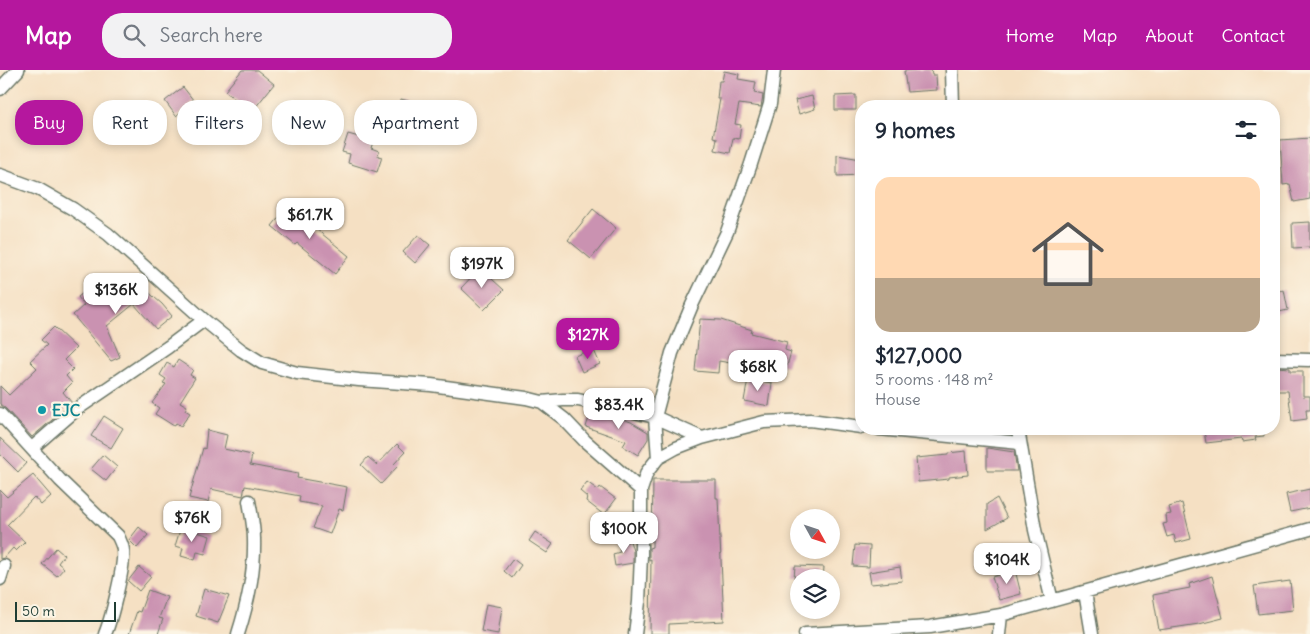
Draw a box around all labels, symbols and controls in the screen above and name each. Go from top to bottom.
search box [102,13,452,58]
text: Map [25,20,72,50]
icon: search [120,21,148,49]
text: Search here [160,23,263,47]
text: Home [1006,24,1054,47]
text: Map [1082,24,1117,47]
text: About [1145,24,1193,47]
text: Contact [1221,24,1285,47]
chip: Buy [15,100,83,145]
chip: Rent [93,100,167,145]
chip: Filters [177,100,262,145]
chip: New [272,100,344,145]
chip: Apartment [354,100,477,145]
icon: filters [1232,116,1260,144]
text: 9 homes [875,117,955,144]
pin: $61.7K [269,198,351,240]
text: $61.7K [287,204,333,224]
icon: home [1023,209,1113,299]
pin: $197K [447,246,517,289]
text: $197K [461,253,503,273]
pin: $136K [81,272,151,315]
text: $136K [94,279,138,299]
pin: $127K [553,318,623,360]
text: $127K [567,324,609,344]
text: $127,000 [875,342,962,369]
pin: $68K [728,350,788,392]
text: $68K [739,356,777,376]
text: 5 rooms · 148 m² [875,369,994,389]
pin: $83.4K [578,388,660,430]
text: House [875,389,921,409]
text: $83.4K [594,394,644,414]
place label: EJC [52,400,81,420]
marker: EJC [36,404,48,416]
pin: $76K [162,500,222,543]
text: $76K [174,507,210,527]
north arrow [790,509,840,559]
map controls [790,509,840,619]
pin: $100K [589,512,659,554]
text: $100K [601,518,647,538]
pin: $104K [972,542,1042,585]
text: $104K [985,549,1029,569]
button: layers [790,569,840,619]
scale bar [15,599,116,622]
text: 50 m [22,602,55,620]

